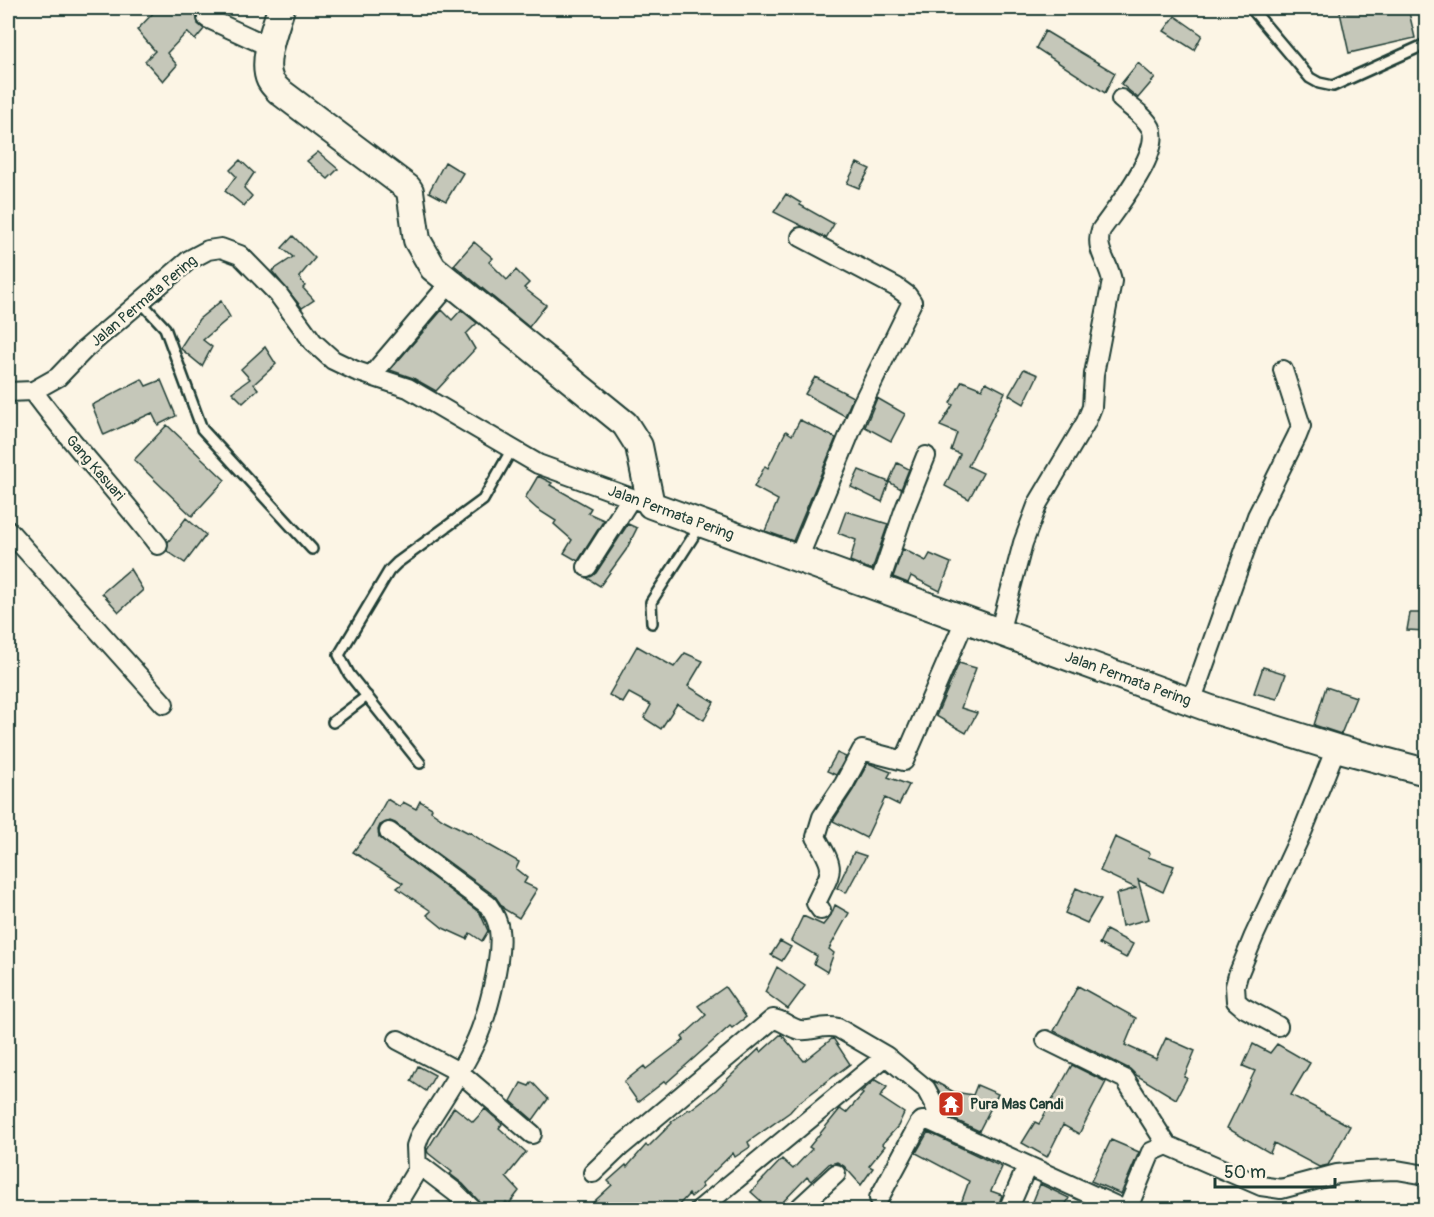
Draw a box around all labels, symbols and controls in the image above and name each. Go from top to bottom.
street label: Jalan Permata Pering [87,251,201,351]
street label: Gang Kasuari [61,431,129,505]
street label: Jalan Permata Pering [605,481,737,545]
street label: Jalan Permata Pering [1062,647,1194,711]
temple icon: Pura Mas Candi [936,1089,966,1119]
place label: Pura Mas Candi [970,1095,1064,1114]
scale bar [1215,1151,1335,1189]
text: 50 m [1224,1161,1266,1184]

